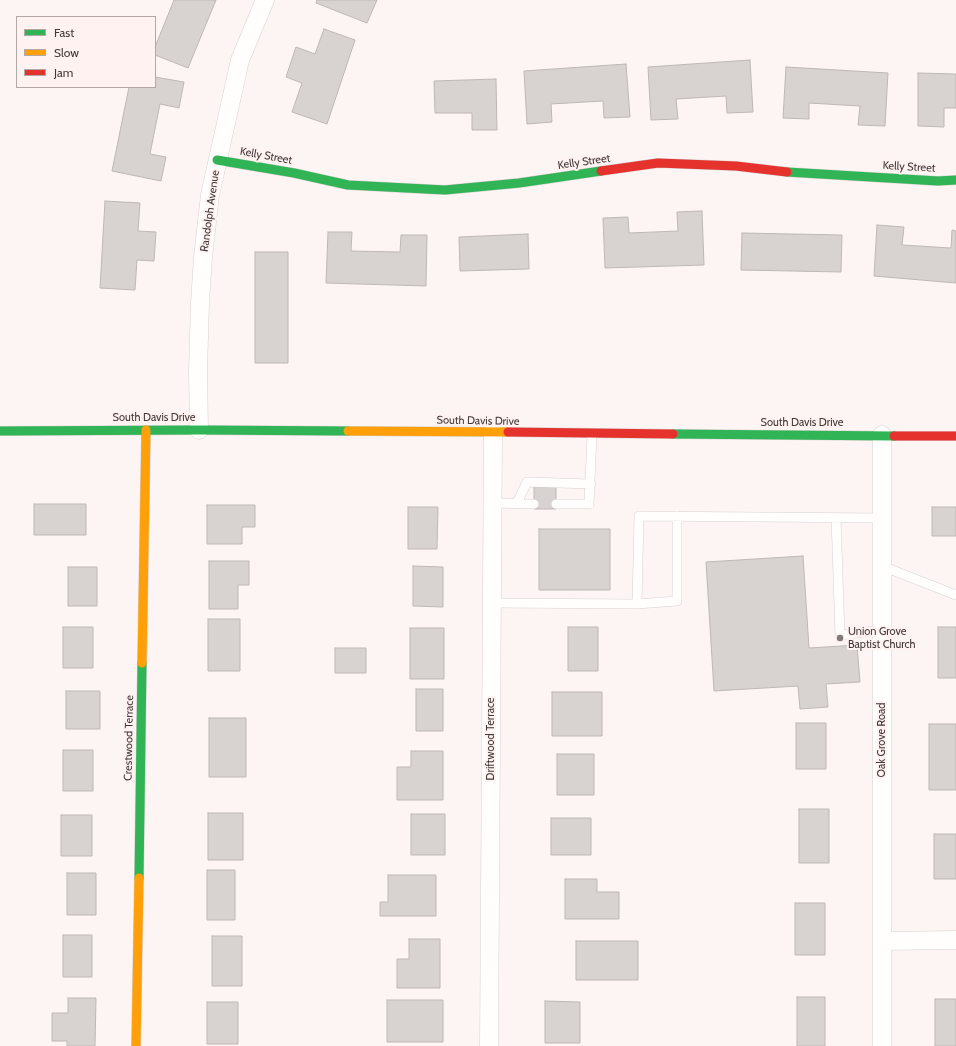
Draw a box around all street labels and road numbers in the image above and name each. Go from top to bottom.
street label: Kelly Street [239,145,293,167]
street label: Kelly Street [557,152,611,172]
street label: Kelly Street [882,159,936,175]
street label: Randolph Avenue [198,169,222,253]
street label: South Davis Drive [113,411,195,425]
street label: South Davis Drive [436,414,520,428]
street label: South Davis Drive [761,416,843,430]
street label: Crestwood Terrace [122,695,136,781]
street label: Driftwood Terrace [484,697,498,781]
street label: Oak Grove Road [875,703,889,777]

